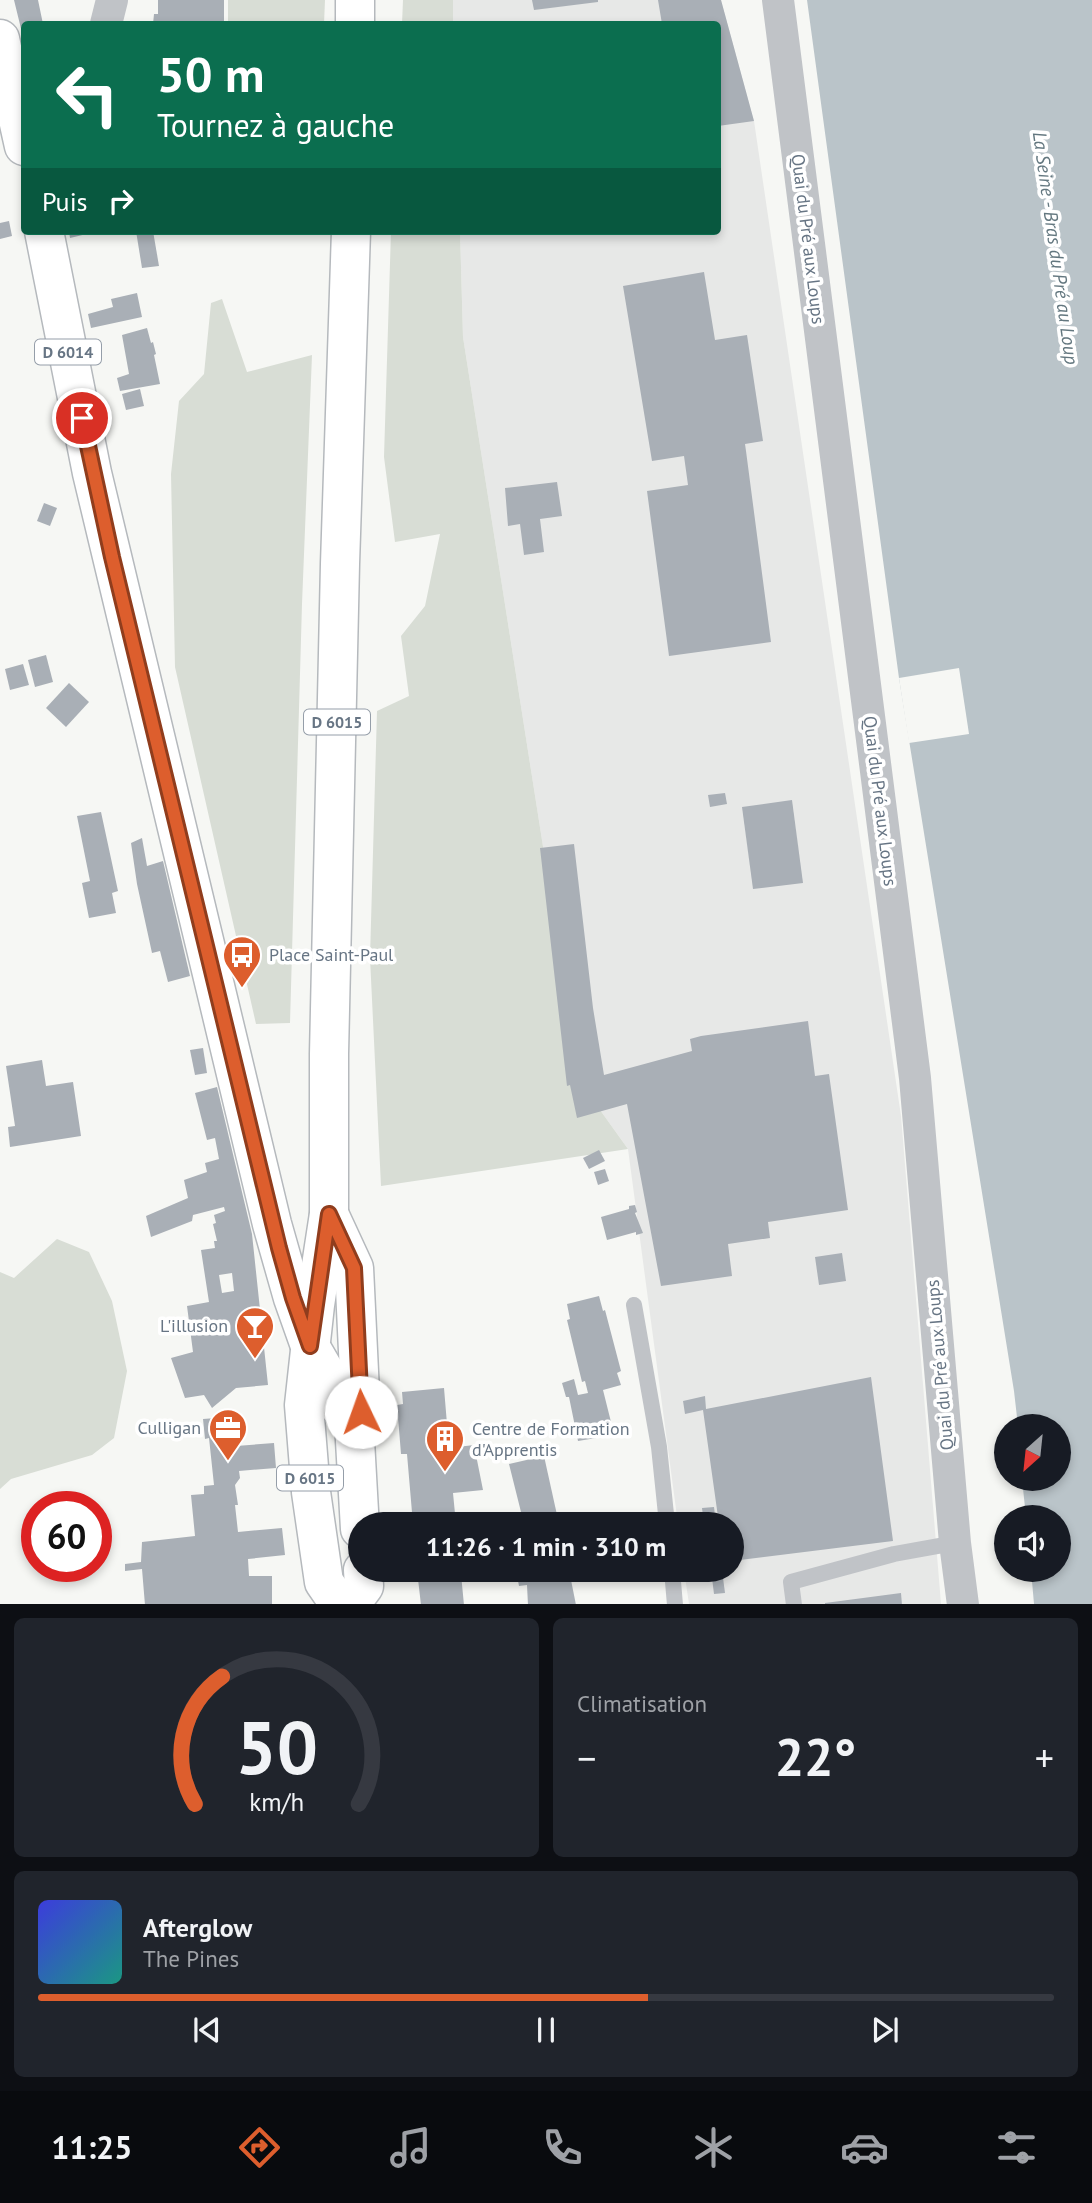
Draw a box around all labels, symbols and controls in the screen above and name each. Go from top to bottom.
text: 50 m [157,42,264,106]
icon: left [42,49,133,140]
text: Tournez à gauche [157,104,394,146]
water label: La Seine - Bras du Pré au Loup [1028,130,1084,366]
street label: Quai du Pré aux Loups [787,153,830,325]
icon: right [102,182,140,220]
text: Puis [42,185,88,218]
road number: D 6014 [35,340,101,364]
pin [52,388,112,448]
icon: arrive [63,399,101,437]
road number: D 6015 [304,709,370,734]
street label: Quai du Pré aux Loups [859,715,902,887]
bus stop icon: Place Saint-Paul [221,934,263,989]
place label: Place Saint-Paul [269,943,394,966]
street label: Quai du Pré aux Loups [921,1279,958,1451]
bar icon: L'illusion [234,1305,276,1360]
place label: L'illusion [160,1314,228,1337]
position arrow [324,1375,398,1449]
office icon: Culligan [207,1407,249,1462]
north arrow [994,1414,1071,1491]
map controls [994,1414,1071,1582]
place label: Culligan [138,1416,201,1439]
place label: Centre de Formation d'Apprentis [472,1417,629,1461]
building icon: Centre de Formation d'Apprentis [424,1418,466,1473]
road number: D 6015 [277,1466,343,1490]
speed limit sign: 60 [21,1491,112,1582]
button: sound [994,1505,1071,1582]
text: 11:26 · 1 min · 310 m [426,1530,666,1563]
text: Climatisation [577,1689,707,1718]
text: 50 [235,1700,318,1794]
text: 22° [775,1723,856,1790]
text: − [577,1733,596,1782]
text: + [1035,1733,1054,1782]
text: km/h [249,1785,304,1817]
text: Afterglow [143,1911,252,1944]
text: The Pines [143,1944,239,1973]
icon: previous [188,2011,226,2049]
icon: pause [527,2011,565,2049]
icon: next [866,2011,904,2049]
icon: directions [235,2123,284,2172]
icon: music [386,2123,435,2172]
icon: phone [538,2123,587,2172]
icon: climate [689,2123,738,2172]
icon: car [840,2123,889,2172]
icon: filters [992,2123,1041,2172]
text: 11:25 [51,2126,132,2168]

